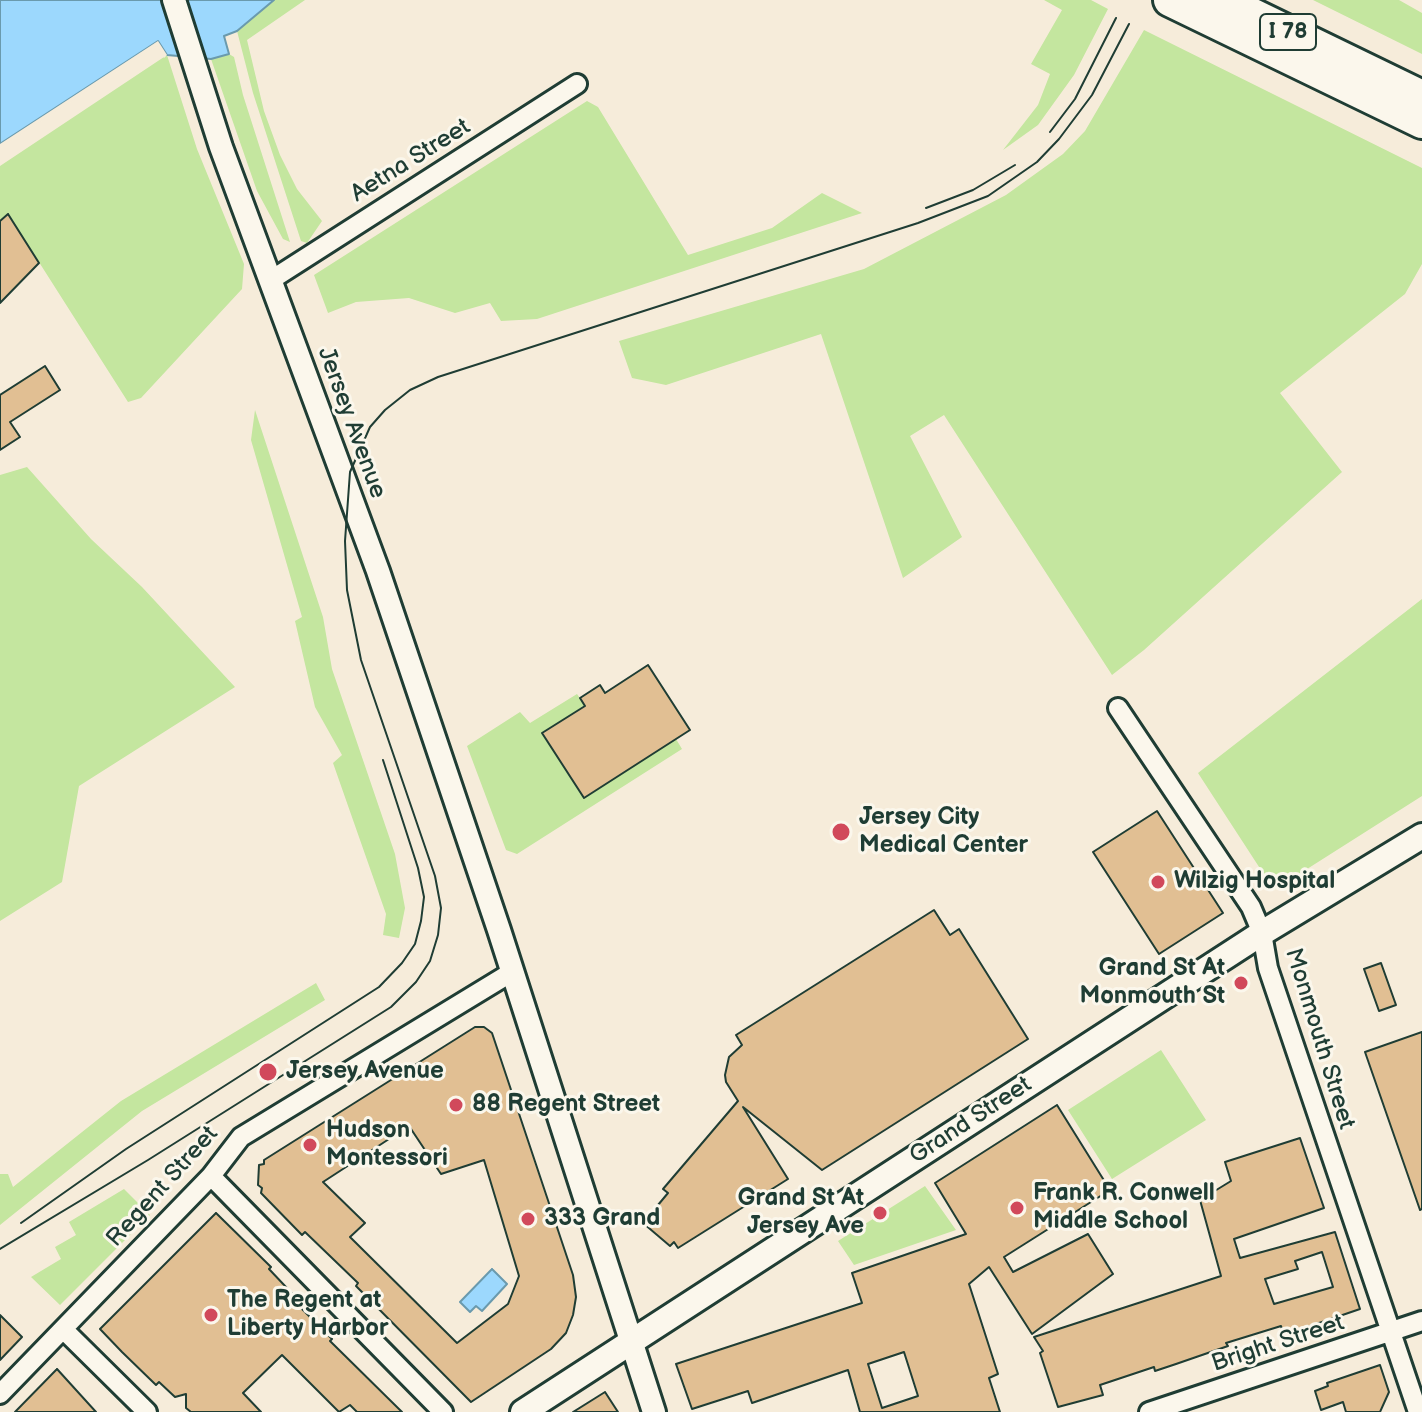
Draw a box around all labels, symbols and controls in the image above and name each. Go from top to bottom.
road number: I 78 [1260,14,1316,50]
street label: Aetna Street [346,113,476,209]
street label: Jersey Avenue [310,344,392,502]
place label: Jersey City Medical Center [859,804,1028,860]
marker: Jersey City Medical Center [830,821,852,843]
place label: Wilzig Hospital [1174,868,1335,896]
marker: Wilzig Hospital [1149,873,1167,891]
street label: Monmouth Street [1278,945,1360,1133]
place label: Grand St At Monmouth St [1079,955,1225,1011]
marker: Grand St At Monmouth St [1232,974,1250,992]
place label: Jersey Avenue [286,1058,444,1086]
marker: Jersey Avenue [257,1061,279,1083]
street label: Grand Street [905,1071,1037,1171]
place label: 88 Regent Street [472,1091,660,1119]
marker: 88 Regent Street [447,1096,465,1114]
place label: Hudson Montessori [326,1117,448,1173]
street label: Regent Street [101,1121,225,1253]
marker: Hudson Montessori [301,1136,319,1154]
place label: Frank R. Conwell Middle School [1033,1180,1215,1236]
place label: Grand St At Jersey Ave [738,1185,864,1241]
marker: Frank R. Conwell Middle School [1008,1199,1026,1217]
marker: Grand St At Jersey Ave [871,1204,889,1222]
place label: 333 Grand [544,1205,660,1233]
marker: 333 Grand [519,1210,537,1228]
place label: The Regent at Liberty Harbor [227,1287,389,1343]
marker: The Regent at Liberty Harbor [202,1306,220,1324]
street label: Bright Street [1208,1309,1348,1379]

